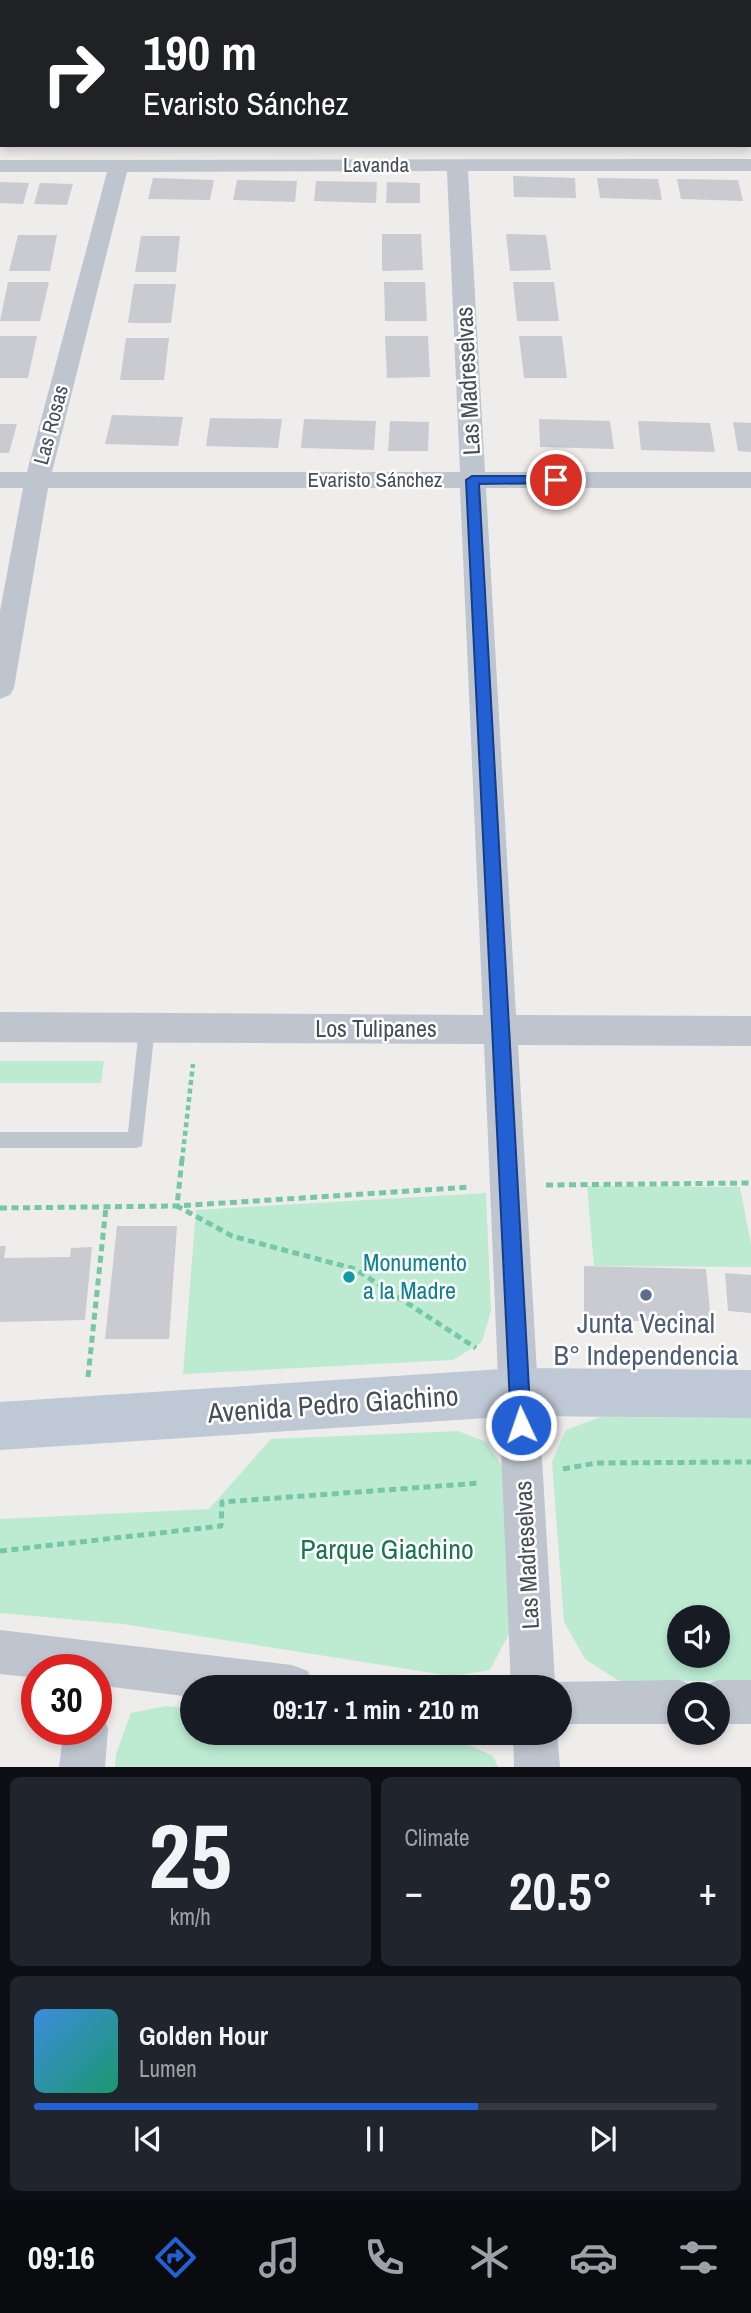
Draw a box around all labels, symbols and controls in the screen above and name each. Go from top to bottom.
text: 190 m [143,19,257,85]
icon: right [28,28,119,119]
text: Evaristo Sánchez [143,82,349,125]
street label: Lavanda [343,150,409,179]
street label: Las Madreselvas [447,306,487,456]
street label: Las Rosas [26,382,75,468]
pin [526,450,586,510]
icon: arrive [537,461,575,499]
street label: Evaristo Sánchez [308,465,443,494]
street label: Los Tulipanes [315,1012,437,1044]
place label: Monumento a la Madre [363,1246,467,1306]
marker: Monumento a la Madre [341,1269,357,1285]
marker: Junta Vecinal B° Independencia [638,1287,654,1303]
place label: Junta Vecinal B° Independencia [554,1304,739,1374]
street label: Avenida Pedro Giachino [205,1376,460,1432]
position arrow [484,1388,558,1462]
street label: Las Madreselvas [506,1480,546,1630]
park label: Parque Giachino [300,1530,474,1568]
map controls [667,1605,730,1745]
button: sound [667,1605,730,1668]
speed limit sign: 30 [21,1654,112,1745]
button: search [667,1682,730,1745]
text: 09:17 · 1 min · 210 m [273,1692,479,1727]
text: 25 [149,1794,232,1916]
text: Climate [405,1822,469,1853]
text: 20.5° [509,1856,613,1926]
text: − [405,1866,423,1917]
text: + [699,1866,717,1917]
text: km/h [170,1901,211,1932]
text: Golden Hour [139,2018,268,2053]
text: Lumen [139,2053,197,2084]
icon: previous [129,2120,167,2158]
icon: pause [356,2120,394,2158]
icon: next [584,2120,622,2158]
icon: directions [151,2233,200,2282]
icon: music [255,2233,304,2282]
icon: phone [360,2233,409,2282]
icon: climate [465,2233,514,2282]
icon: car [569,2233,618,2282]
icon: filters [674,2233,723,2282]
text: 09:16 [28,2236,95,2279]

